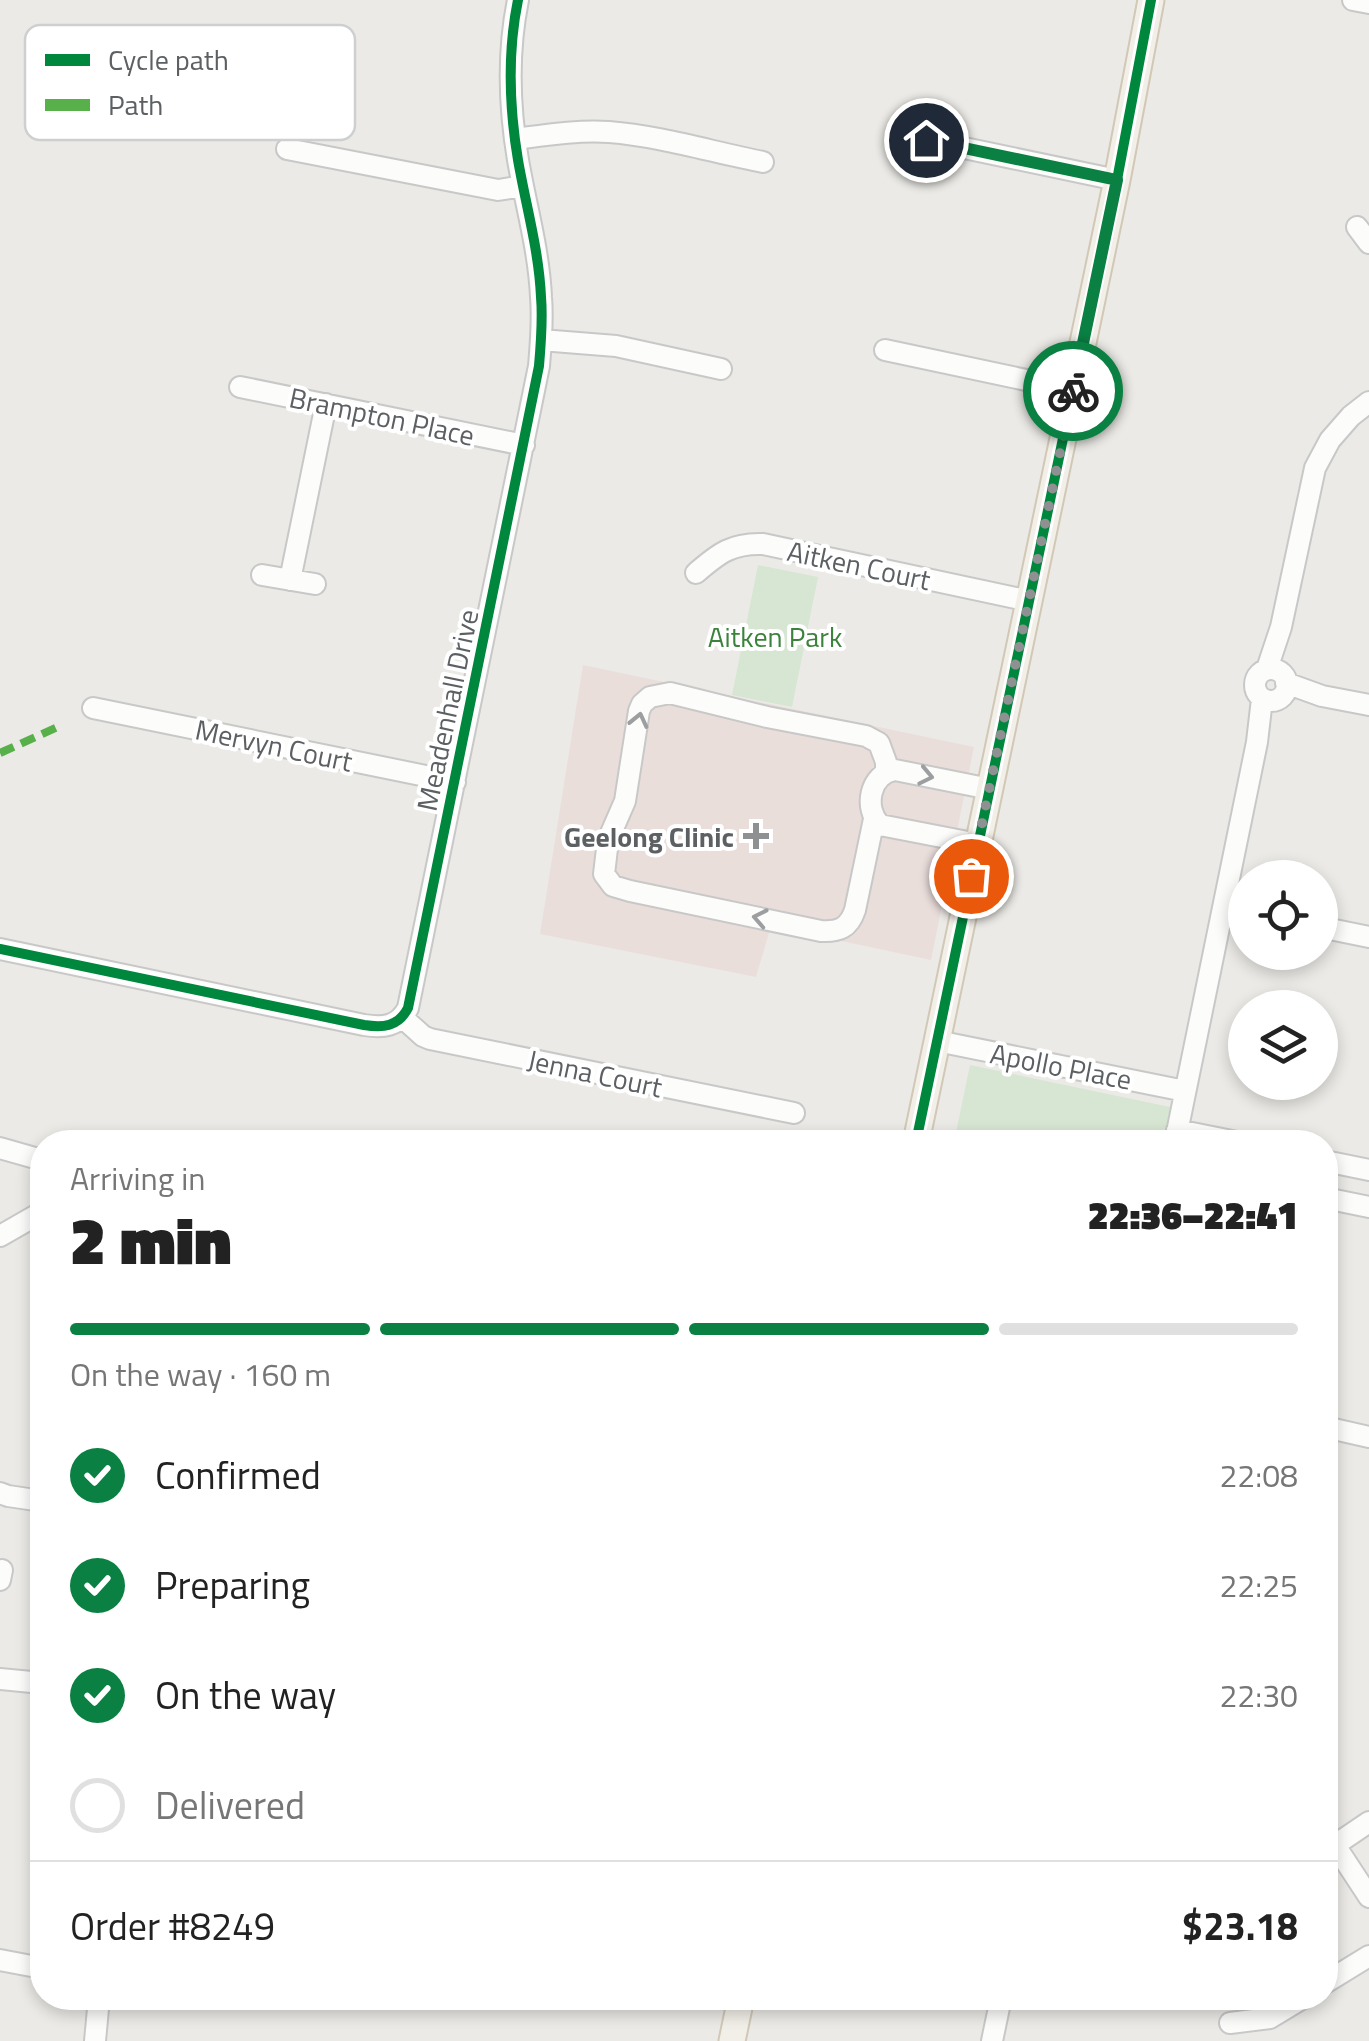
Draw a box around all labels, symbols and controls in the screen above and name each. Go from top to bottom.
legend [25,25,355,140]
text: Cycle path [108,38,229,81]
text: Path [108,83,163,126]
pin [884,98,969,183]
icon: home [899,113,954,168]
courier [1023,341,1123,441]
icon: bike [1046,364,1101,419]
street label: Brampton Place [286,375,478,457]
street label: Aitken Court [784,529,935,601]
street label: Meadenhall Drive [405,605,489,815]
park label: Aitken Park [708,615,842,658]
street label: Mervyn Court [192,707,357,783]
one-way arrow [627,712,648,729]
one-way arrow [917,764,934,785]
place label: Geelong Clinic [564,815,734,858]
marker: Geelong Clinic [743,823,769,849]
pin [929,834,1014,919]
icon: bag [944,849,999,904]
map controls [1228,860,1338,1100]
button: locate [1228,860,1338,970]
one-way arrow [751,909,768,930]
button: layers [1228,990,1338,1100]
street label: Apollo Place [987,1031,1135,1101]
street label: Jenna Court [524,1038,666,1108]
text: Arriving in [70,1154,206,1202]
text: 22:36–22:41 [1088,1186,1298,1244]
text: 2 min [70,1190,231,1289]
text: On the way · 160 m [70,1350,331,1398]
text: Confirmed [155,1446,321,1504]
icon: check [70,1448,125,1503]
text: 22:08 [1219,1451,1298,1499]
text: Preparing [155,1556,310,1614]
icon: check [70,1558,125,1613]
text: 22:25 [1219,1561,1298,1609]
text: On the way [155,1666,336,1724]
icon: check [70,1668,125,1723]
text: 22:30 [1219,1671,1298,1719]
text: Delivered [155,1776,305,1834]
text: Order #8249 [70,1897,275,1955]
text: $23.18 [1182,1897,1298,1955]

